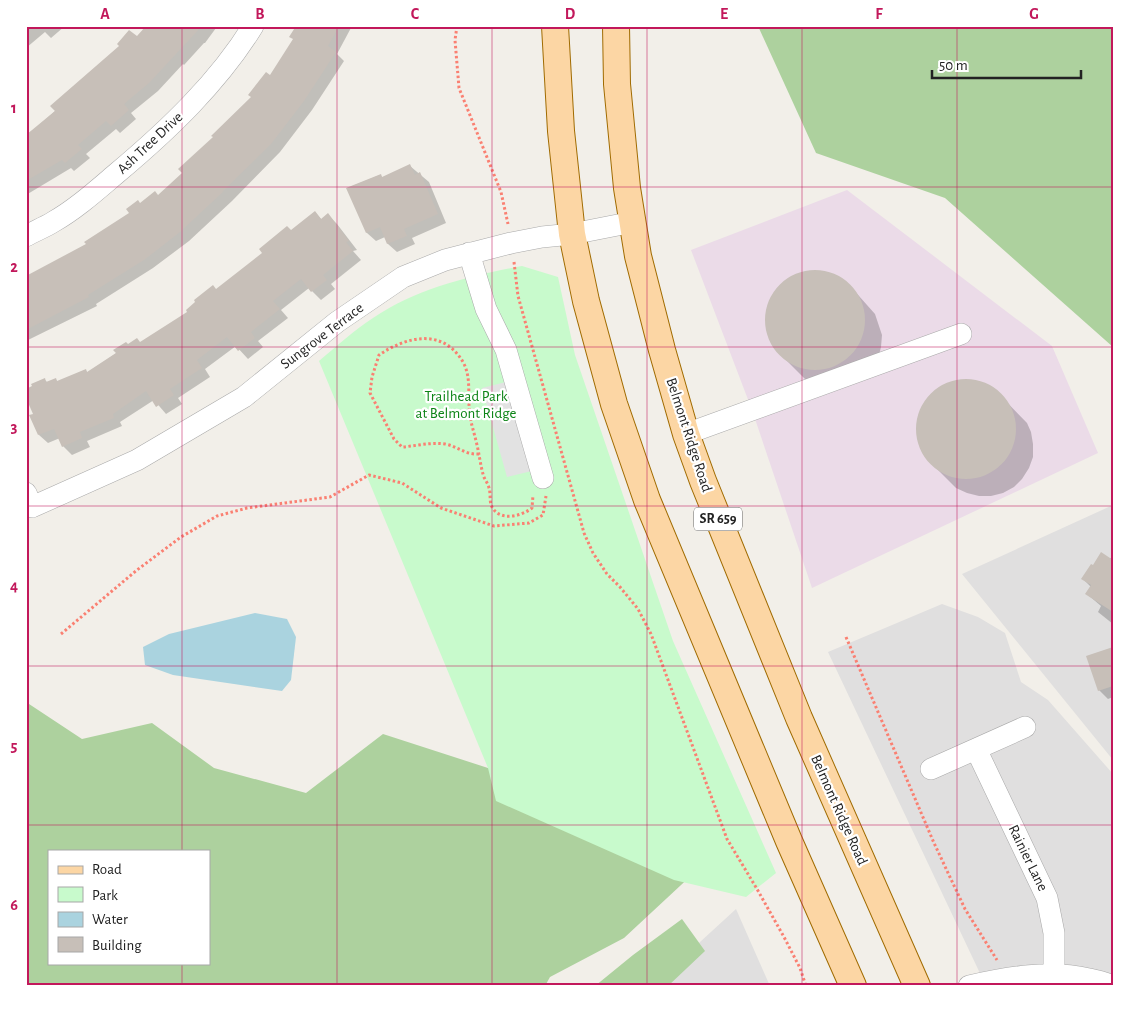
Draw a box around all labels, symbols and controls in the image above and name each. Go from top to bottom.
text: A [100,6,110,22]
text: B [255,6,265,22]
text: C [411,6,420,22]
text: D [565,6,576,22]
text: E [720,6,728,22]
text: F [875,6,883,22]
text: G [1029,6,1039,22]
scale bar [932,48,1080,80]
text: 50 m [939,58,968,73]
text: 1 [11,100,17,116]
street label: Ash Tree Drive [114,109,186,177]
text: 2 [10,259,18,275]
street label: Sungrove Terrace [278,300,366,372]
street label: Belmont Ridge Road [663,376,715,494]
park label: Trailhead Park at Belmont Ridge [416,389,517,421]
text: 3 [11,419,18,435]
road number: SR 659 [694,508,742,530]
text: 4 [10,578,18,594]
text: 5 [11,738,18,754]
street label: Belmont Ridge Road [808,753,870,868]
street label: Rainier Lane [1006,822,1051,894]
legend [48,850,210,964]
text: Road [92,862,122,877]
text: Park [92,888,118,903]
text: 6 [10,897,18,913]
text: Water [92,912,128,927]
text: Building [92,938,142,953]

